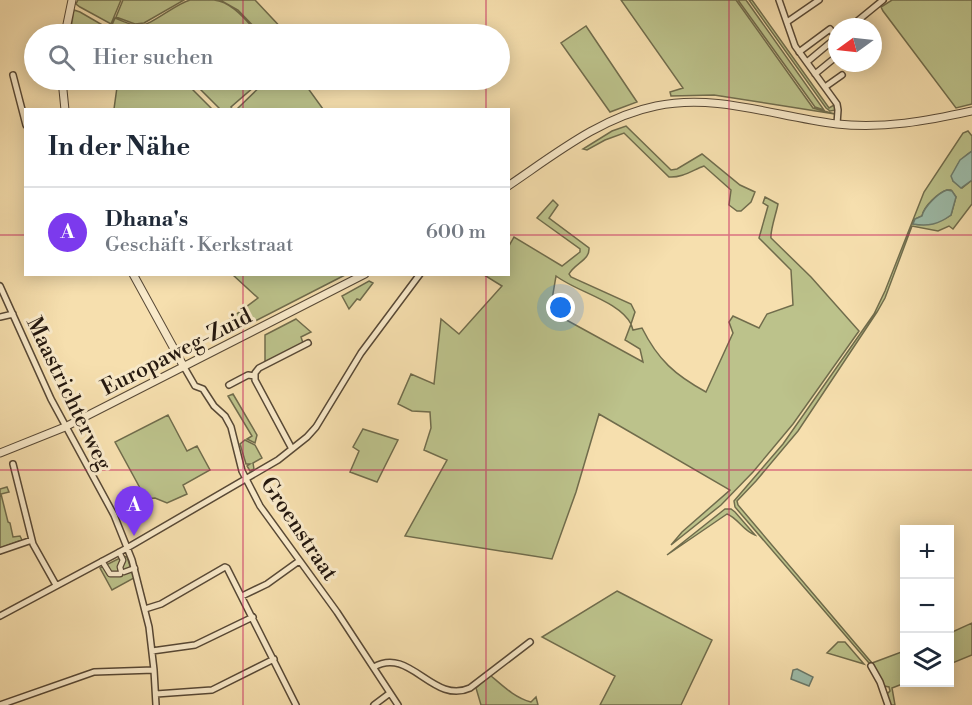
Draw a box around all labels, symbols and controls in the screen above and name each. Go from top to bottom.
north arrow [828,18,882,72]
search box [24,24,510,90]
icon: search [45,41,78,74]
text: Hier suchen [93,44,213,71]
text: In der Nähe [48,131,190,163]
text: Dhana's [105,206,188,233]
text: A [60,220,75,245]
text: 600 m [426,220,486,245]
text: Geschäft · Kerkstraat [105,233,293,258]
your location [546,293,575,322]
street label: Europaweg-Zuid [97,302,257,402]
street label: Maastrichterweg [20,313,118,475]
street label: Groenstraat [254,472,343,586]
pin: A [114,486,154,536]
map controls [900,525,954,687]
button: + [900,525,954,579]
button: − [900,579,954,633]
button: layers [900,633,954,687]

